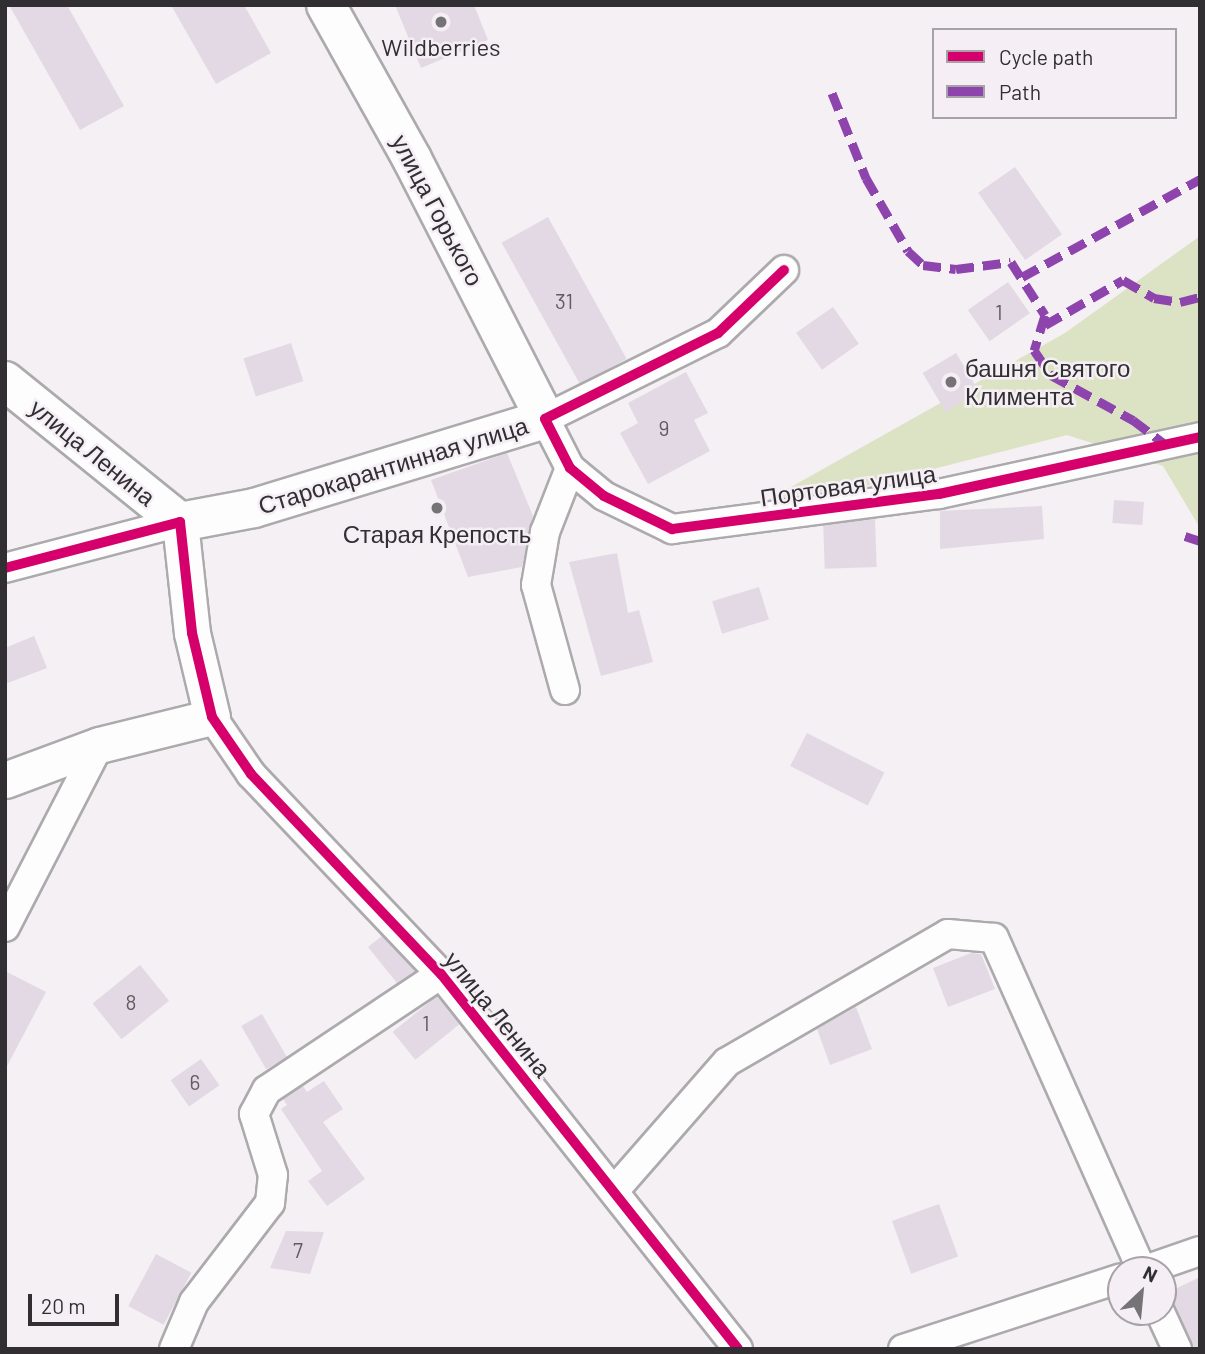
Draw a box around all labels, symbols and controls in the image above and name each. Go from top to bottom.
marker: Wildberries [433,14,449,30]
legend [932,28,1177,119]
place label: Wildberries [381,33,501,61]
text: Cycle path [999,44,1093,69]
text: Path [999,79,1041,104]
street label: улица Горького [386,129,490,291]
house number: 31 [555,288,573,314]
house number: 1 [995,299,1003,325]
place label: башня Святого Климента [965,354,1130,410]
marker: башня Святого Климента [943,374,959,390]
street label: улица Ленина [24,393,162,511]
street label: Старокарантинная улица [255,410,531,520]
house number: 9 [659,415,669,441]
street label: Портовая улица [758,458,938,512]
marker: Старая Крепость [429,500,445,516]
place label: Старая Крепость [343,520,531,548]
street label: улица Ленина [439,945,557,1083]
house number: 8 [126,989,136,1015]
house number: 1 [422,1010,430,1036]
house number: 6 [190,1069,200,1095]
house number: 7 [293,1237,303,1263]
north arrow [1107,1256,1177,1326]
text: N [1140,1260,1161,1287]
scale bar [32,1280,122,1324]
text: 20 m [41,1293,86,1318]

